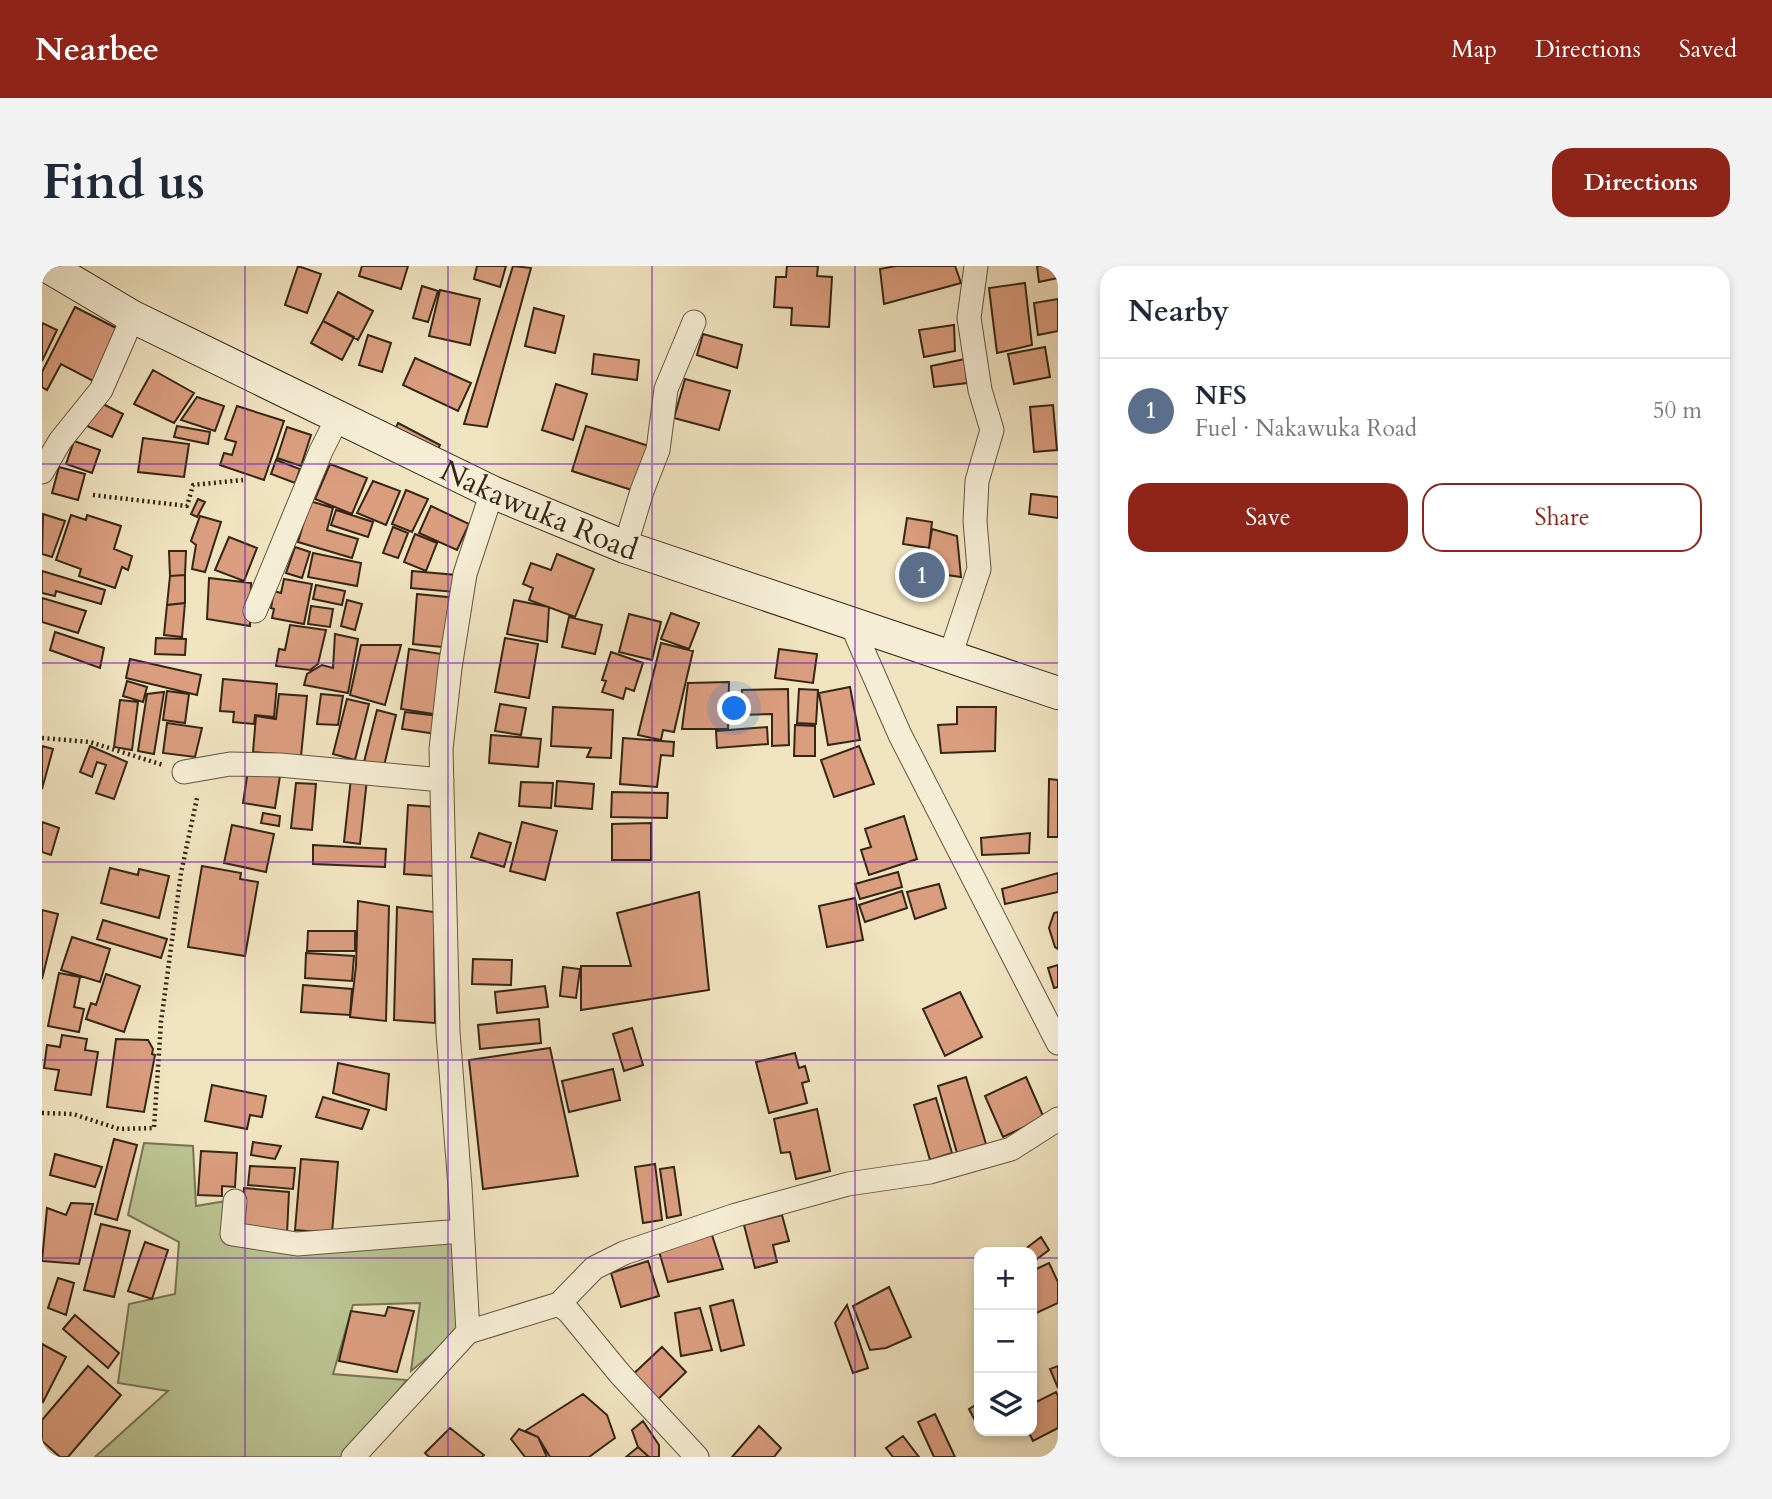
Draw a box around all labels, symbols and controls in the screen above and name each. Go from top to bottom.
text: Nearbee [35,27,159,72]
text: Map [1451,33,1497,66]
text: Directions [1535,33,1641,66]
text: Saved [1679,33,1737,66]
button: Directions [1552,148,1730,217]
text: Find us [42,149,205,216]
text: Nearby [1128,291,1229,332]
text: NFS [1195,378,1247,413]
text: 1 [1145,395,1157,426]
text: 50 m [1653,395,1702,426]
text: Fuel · Nakawuka Road [1195,413,1417,444]
street label: Nakawuka Road [433,450,643,571]
button: Save [1128,483,1408,552]
button: Share [1422,483,1702,552]
pin: 1 [899,549,945,601]
your location [717,691,751,725]
map controls [974,1247,1037,1436]
button: + [974,1247,1037,1310]
button: − [974,1310,1037,1373]
button: layers [974,1373,1037,1436]

